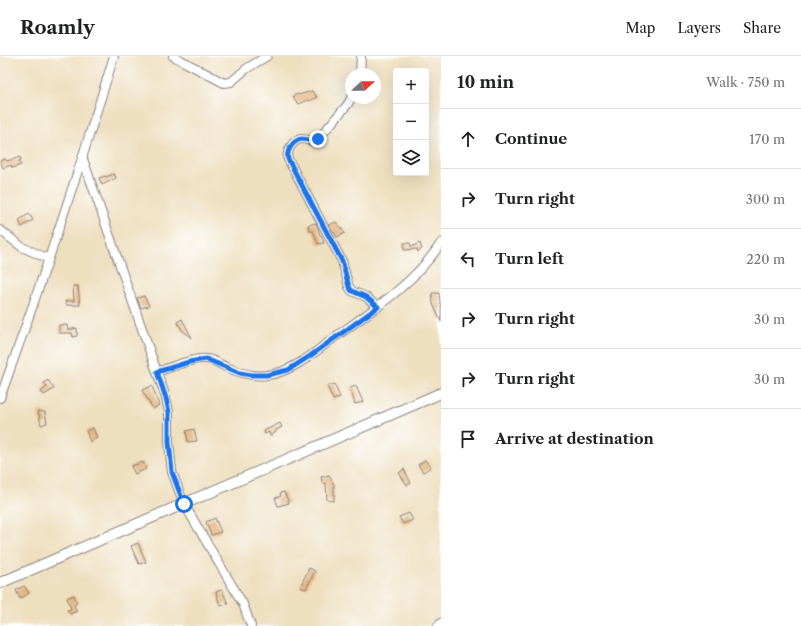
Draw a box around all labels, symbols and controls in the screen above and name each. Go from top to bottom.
text: Roamly [20,16,95,39]
text: Map [625,19,655,37]
text: Layers [677,19,721,37]
text: Share [743,19,781,37]
north arrow [345,68,381,104]
map controls [393,68,429,176]
button: + [393,68,429,104]
text: 10 min [457,72,514,92]
text: Walk · 750 m [706,74,785,90]
button: − [393,104,429,140]
icon: ahead [457,128,479,150]
text: Continue [495,129,567,148]
route end [309,130,327,148]
text: 170 m [749,131,785,147]
button: layers [393,140,429,176]
icon: right [457,188,479,210]
text: Turn right [495,189,575,208]
text: 300 m [746,191,785,207]
icon: left [457,248,479,270]
text: Turn left [495,249,564,268]
text: 220 m [746,251,785,267]
icon: right [457,308,479,330]
text: Turn right [495,309,575,328]
text: 30 m [754,311,785,327]
icon: right [457,368,479,390]
text: Turn right [495,369,575,388]
text: 30 m [754,371,785,387]
icon: arrive [457,428,479,450]
text: Arrive at destination [495,429,654,448]
route start [175,495,193,513]

